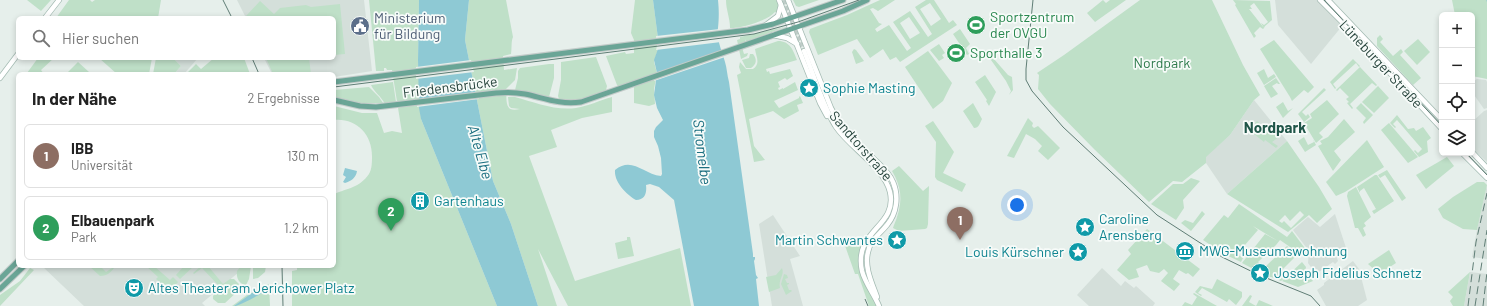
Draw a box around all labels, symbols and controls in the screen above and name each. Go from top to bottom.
place label: Sportzentrum der OVGU [990,8,1074,41]
place label: Ministerium für Bildung [374,9,446,42]
map controls [1439,12,1475,156]
button: + [1439,12,1475,48]
sports icon: Sportzentrum der OVGU [965,14,987,36]
public building icon: Ministerium für Bildung [349,15,371,37]
search box [16,16,336,60]
street label: Lüneburger Straße [1336,16,1426,111]
icon: search [30,27,52,49]
text: Hier suchen [62,29,139,47]
sports icon: Sporthalle 3 [945,42,967,64]
place label: Sporthalle 3 [970,44,1042,61]
button: − [1439,48,1475,84]
park label: Nordpark [1134,54,1190,71]
street label: Friedensbrücke [402,72,498,101]
place icon: Sophie Masting [798,77,820,99]
place label: Sophie Masting [823,79,915,96]
button: locate [1439,84,1475,120]
text: In der Nähe [32,88,117,108]
text: 2 Ergebnisse [247,90,320,106]
street label: Sandtorstraße [826,107,896,184]
water label: Stromelbe [690,118,716,186]
district label: Nordpark [1244,118,1306,136]
button: layers [1439,120,1475,156]
water label: Alte Elbe [465,122,497,181]
text: IBB [71,139,94,157]
text: 1 [44,148,48,164]
text: 130 m [287,148,319,164]
text: Universität [71,157,133,173]
building icon: Gartenhaus [409,190,431,212]
place label: Gartenhaus [434,192,504,209]
your location [1007,195,1027,215]
pin: 2 [378,198,404,231]
pin: 1 [947,207,973,240]
place label: Caroline Arensberg [1099,210,1162,243]
text: Elbauenpark [71,211,155,229]
place icon: Caroline Arensberg [1074,216,1096,238]
text: 2 [42,220,50,236]
text: 1.2 km [284,220,319,236]
text: Park [71,229,97,245]
place icon: Martin Schwantes [886,229,908,251]
place label: Martin Schwantes [775,231,883,248]
museum icon: MWG-Museumswohnung [1174,240,1196,262]
place icon: Louis Kürschner [1067,241,1089,263]
place label: MWG-Museumswohnung [1199,242,1347,259]
place label: Louis Kürschner [965,243,1064,260]
place icon: Joseph Fidelius Schnetz [1249,262,1271,284]
place label: Joseph Fidelius Schnetz [1274,264,1422,281]
theatre icon: Altes Theater am Jerichower Platz [123,277,145,299]
place label: Altes Theater am Jerichower Platz [148,279,355,296]

